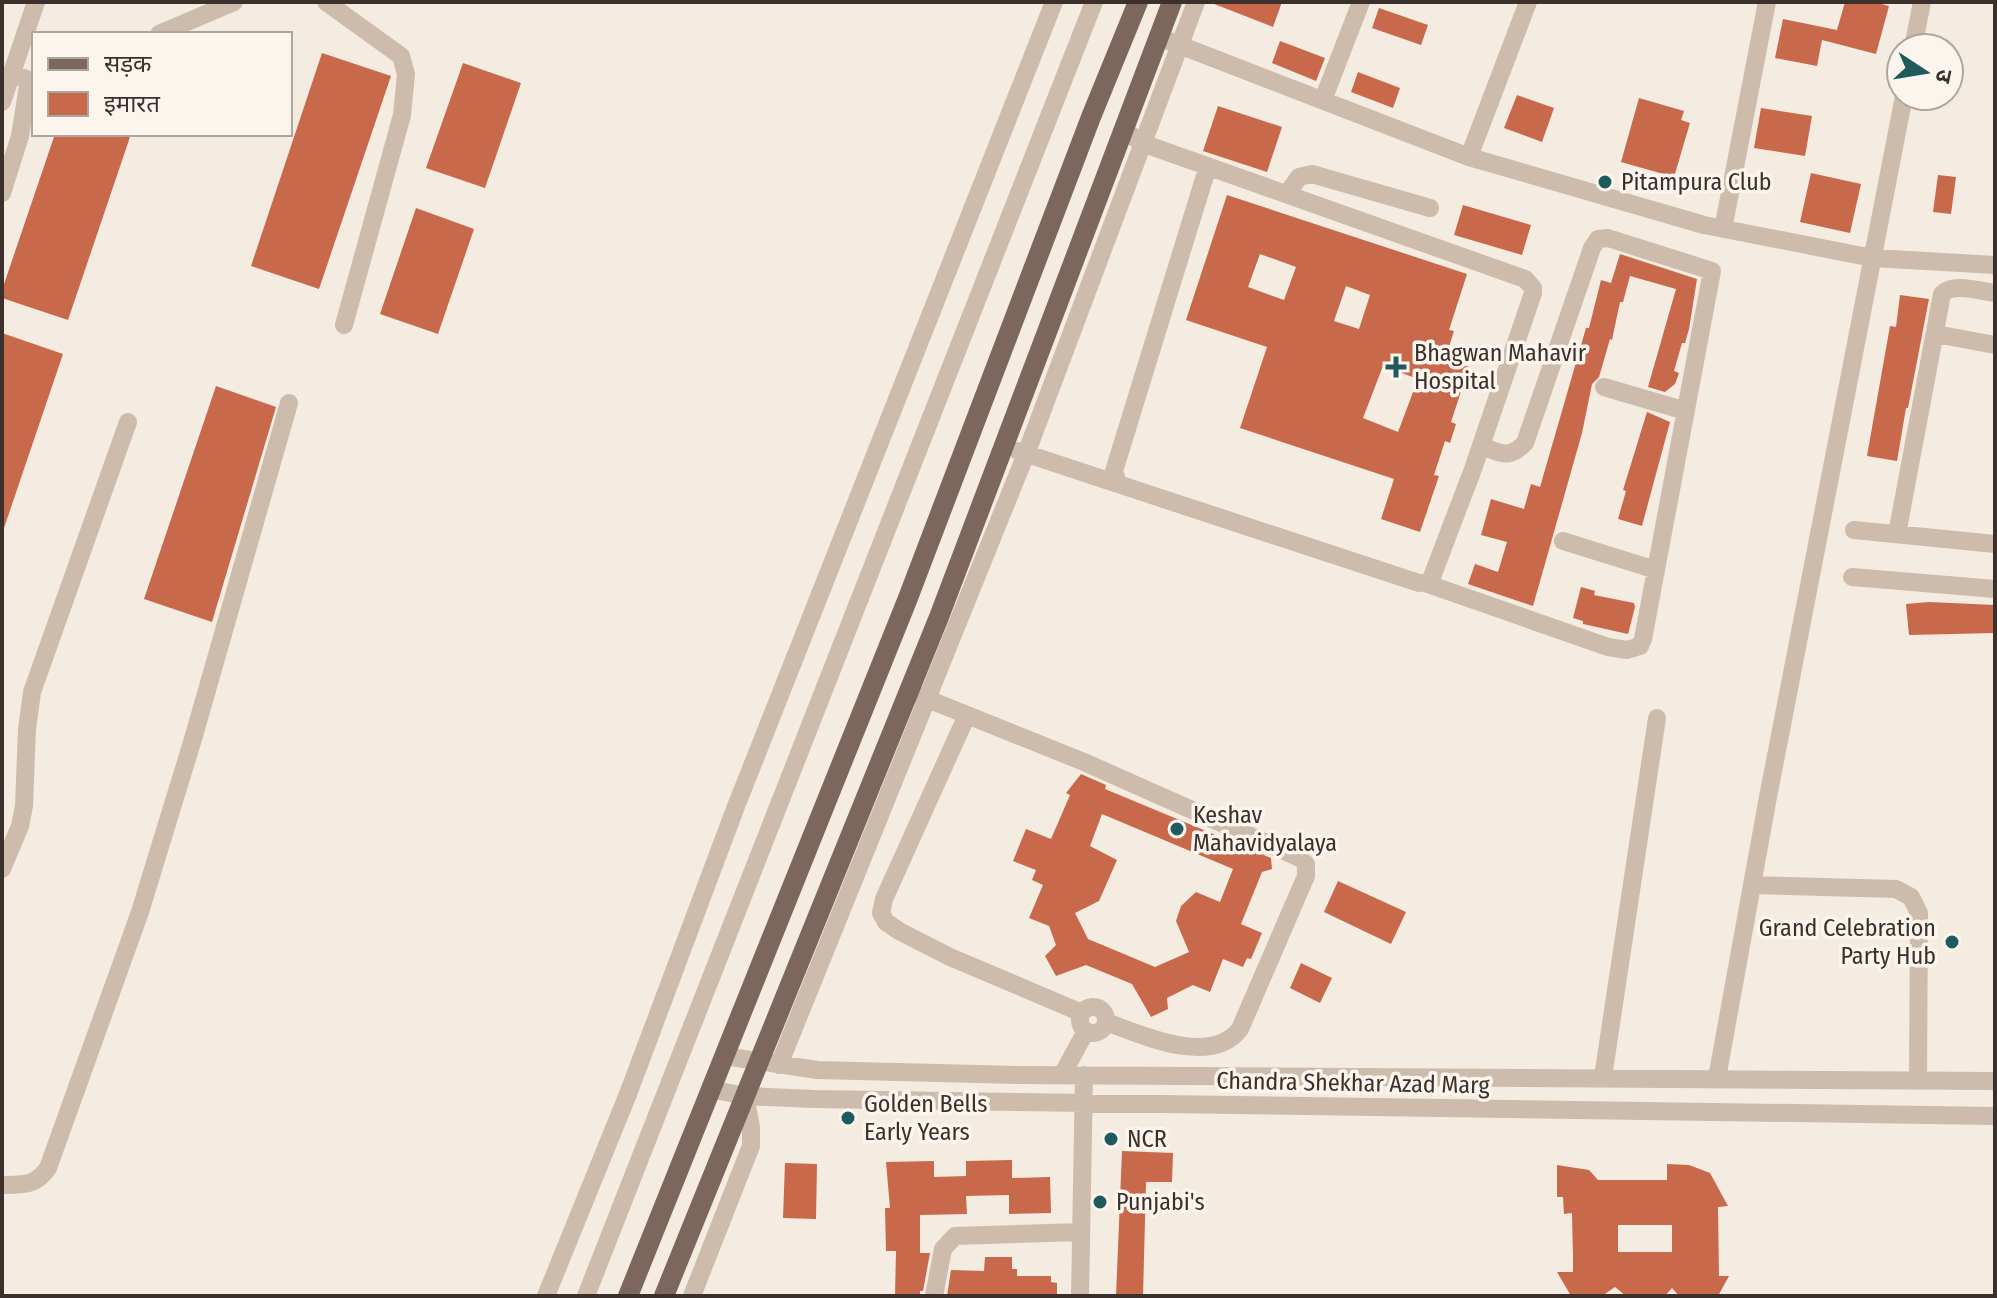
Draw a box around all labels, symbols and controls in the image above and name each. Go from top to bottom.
legend [32,32,292,136]
north arrow [1885,32,1965,112]
text: सड़क [104,50,152,78]
text: उ [1929,67,1959,86]
text: इमारत [104,90,161,118]
place label: Pitampura Club [1621,168,1771,196]
marker: Pitampura Club [1596,173,1614,191]
place label: Bhagwan Mahavir Hospital [1414,339,1587,395]
marker: Bhagwan Mahavir Hospital [1385,356,1407,378]
place label: Keshav Mahavidyalaya [1193,801,1337,857]
marker: Keshav Mahavidyalaya [1168,820,1186,838]
place label: Grand Celebration Party Hub [1759,914,1936,970]
marker: Grand Celebration Party Hub [1943,933,1961,951]
street label: Chandra Shekhar Azad Marg [1216,1067,1491,1099]
place label: Golden Bells Early Years [864,1090,988,1146]
marker: Golden Bells Early Years [839,1109,857,1127]
place label: NCR [1127,1125,1167,1153]
marker: NCR [1102,1130,1120,1148]
place label: Punjabi's [1116,1188,1205,1216]
marker: Punjabi's [1091,1193,1109,1211]

